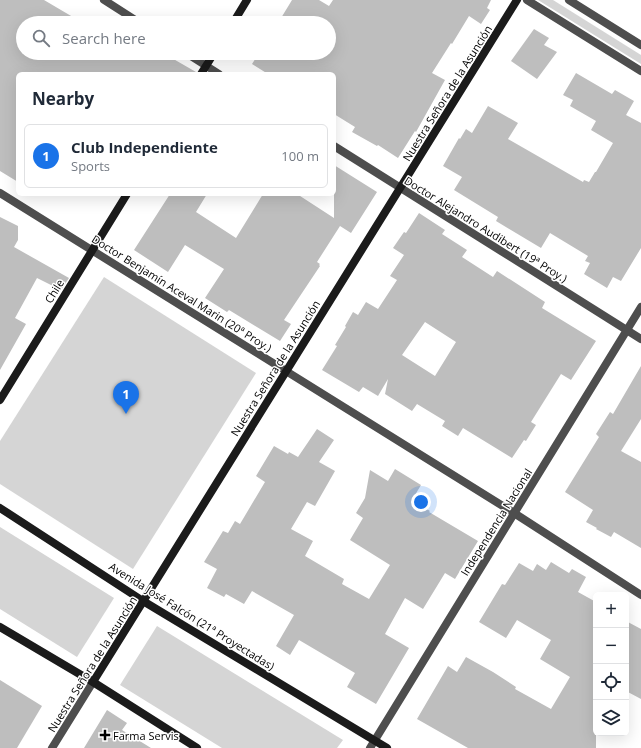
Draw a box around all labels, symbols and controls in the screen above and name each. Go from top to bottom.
search box [16,16,336,60]
street label: Nuestra Señora de la Asunción [399,22,495,164]
icon: search [30,27,52,49]
text: Search here [62,28,146,48]
text: Nearby [32,87,94,110]
text: Club Independiente [71,137,218,157]
text: 1 [42,147,50,165]
text: 100 m [281,147,319,165]
text: Sports [71,157,110,175]
street label: Doctor Alejandro Audibert (19ª Proy.) [402,172,570,286]
street label: Doctor Benjamín Aceval Marin (20ª Proy.) [89,231,275,355]
street label: Chile [41,276,67,306]
street label: Nuestra Señora de la Asunción [227,297,323,439]
pin: 1 [113,381,139,414]
street label: Independencia Nacional [457,466,535,578]
your location [411,492,431,512]
street label: Avenida José Falcón (21ª Proyectadas) [106,559,278,673]
map controls [593,592,629,736]
button: + [593,592,629,628]
street label: Nuestra Señora de la Asunción [44,593,140,735]
button: − [593,628,629,664]
button: locate [593,664,629,700]
button: layers [593,700,629,736]
place label: Farma Servis [113,728,179,743]
marker: Farma Servis [100,730,110,740]

